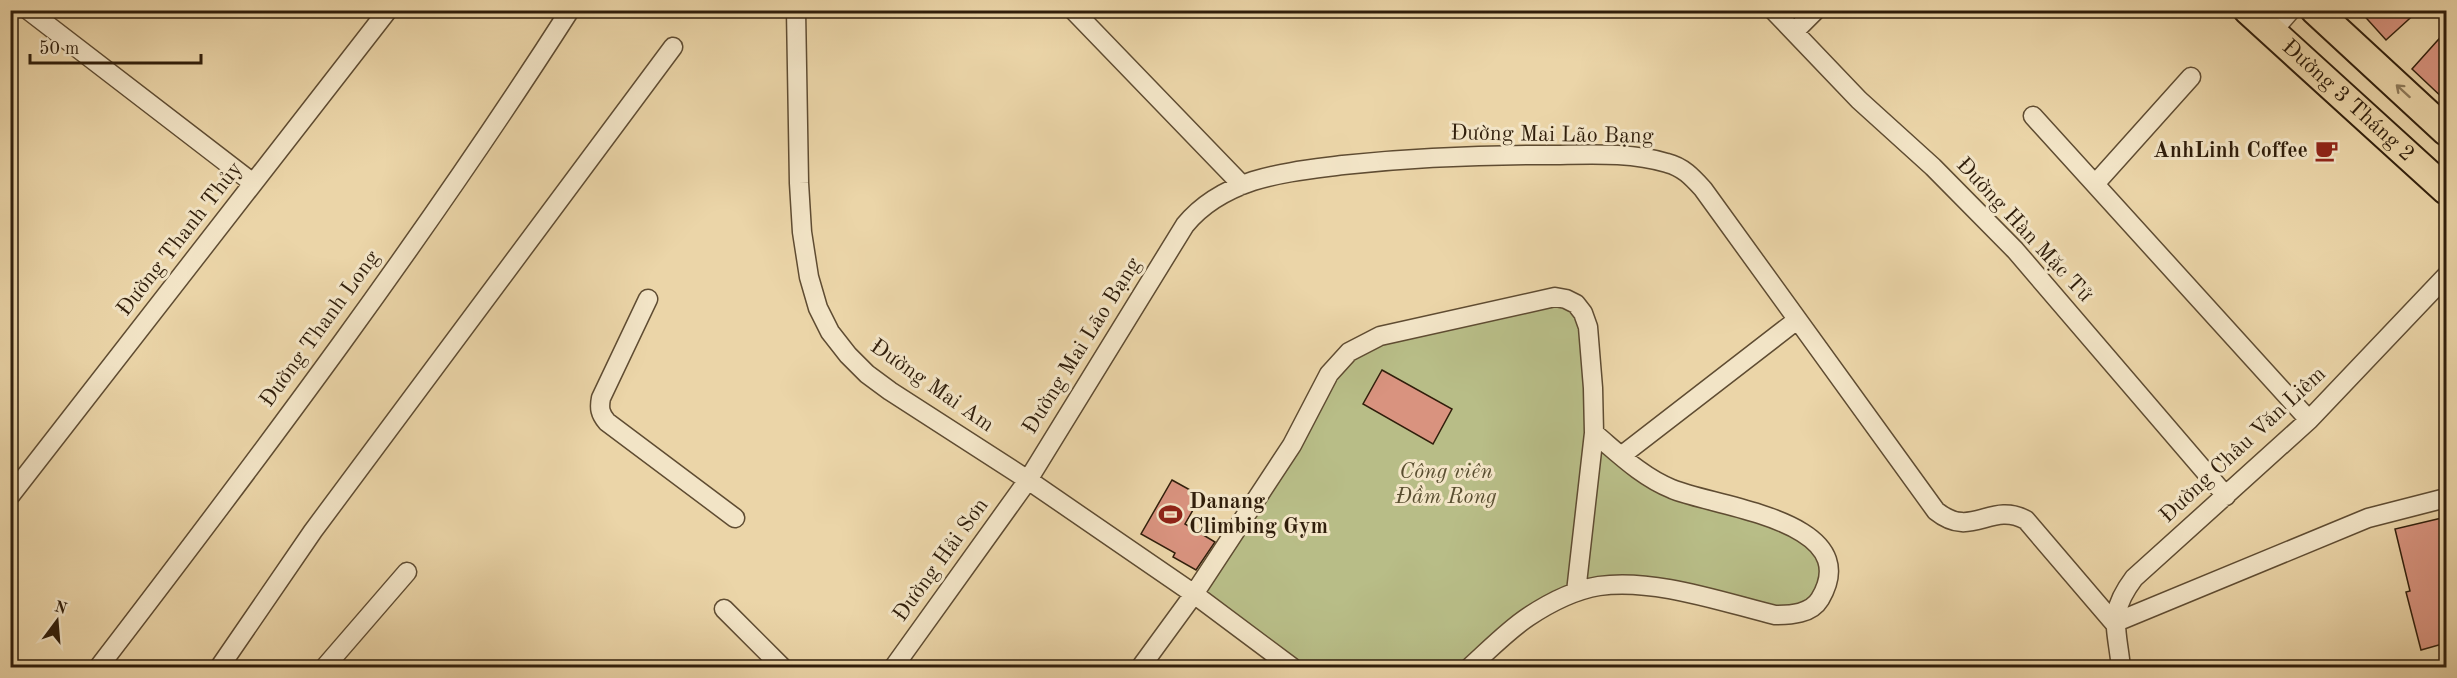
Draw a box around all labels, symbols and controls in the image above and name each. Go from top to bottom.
scale bar [30,27,201,65]
street label: Đường 3 Tháng 2 [2278,36,2418,166]
text: 50 m [39,40,79,58]
one-way arrow [2396,84,2411,98]
street label: Đường Mai Lão Bạng [1450,122,1654,148]
cafe icon: AnhLinh Coffee [2313,138,2339,164]
place label: AnhLinh Coffee [2153,140,2308,162]
street label: Đường Hàn Mặc Tử [1952,154,2096,307]
street label: Đường Thanh Thủy [113,157,247,320]
street label: Đường Thanh Long [256,247,384,411]
street label: Đường Mai Lão Bạng [1019,254,1145,438]
street label: Đường Mai Am [866,335,998,437]
street label: Đường Châu Văn Liêm [2156,363,2330,527]
park label: Công viên Đầm Rong [1394,461,1497,508]
place label: Danang Climbing Gym [1189,491,1328,538]
street label: Đường Hải Sơn [889,494,993,626]
sports icon: Danang Climbing Gym [1158,502,1184,528]
north arrow [27,591,87,651]
text: N [52,599,69,618]

